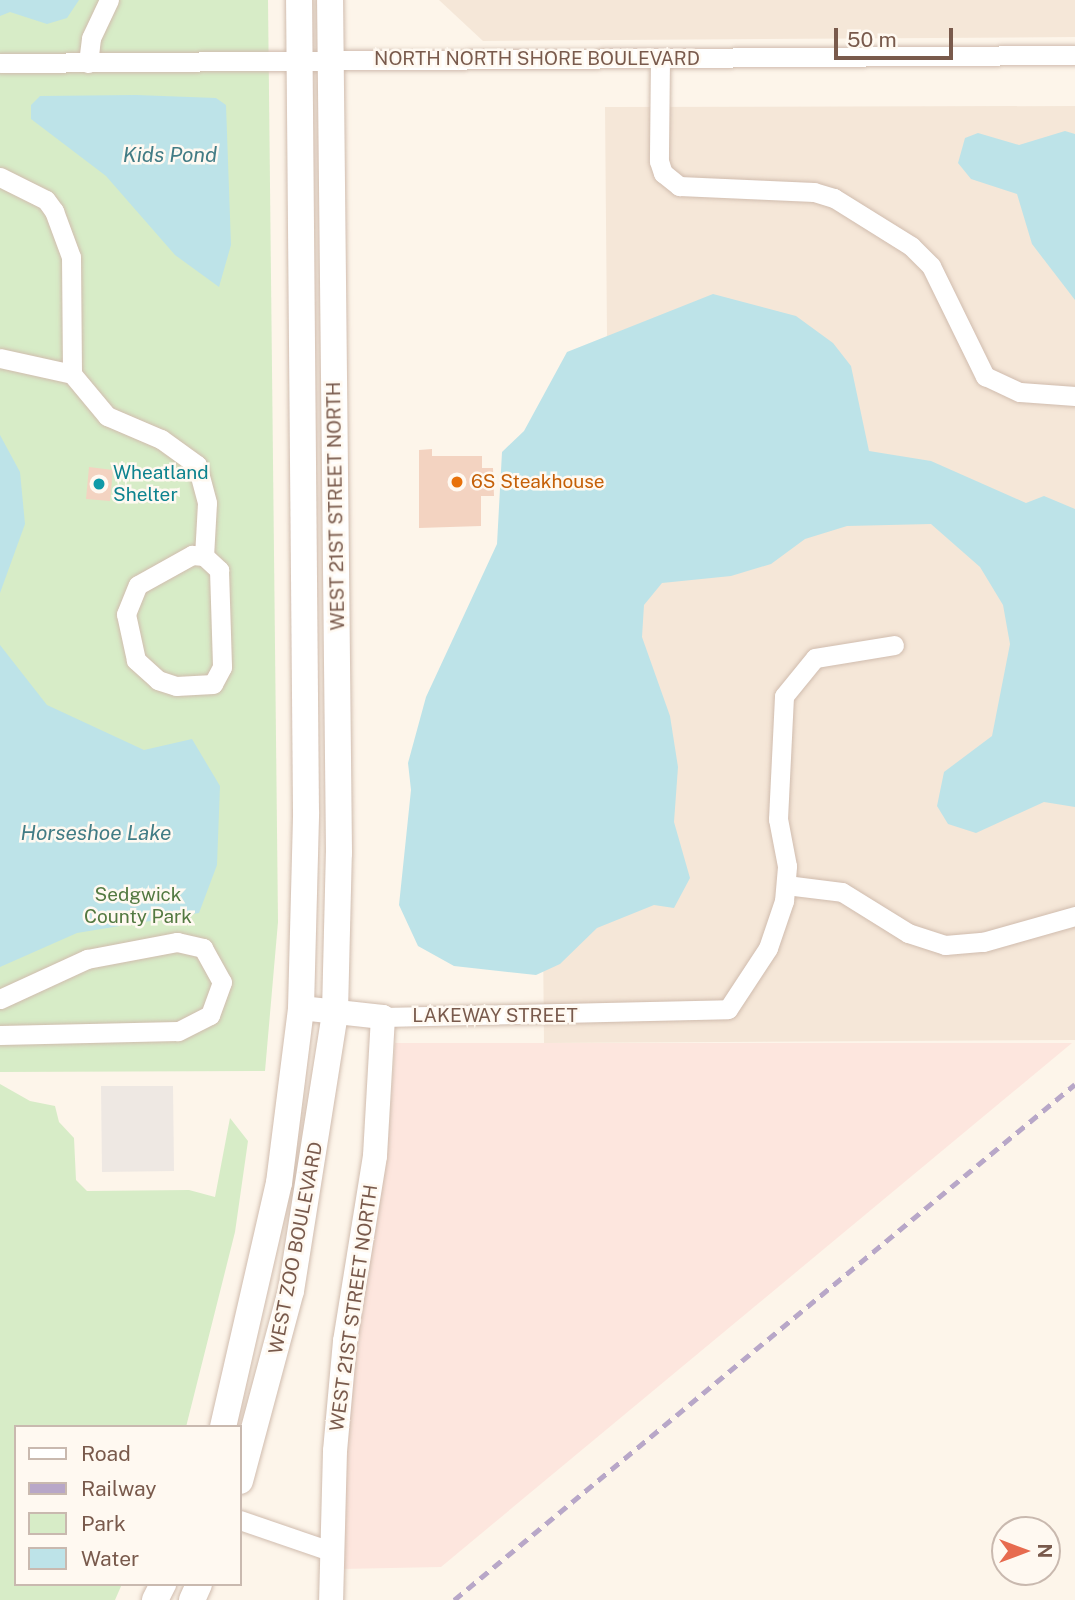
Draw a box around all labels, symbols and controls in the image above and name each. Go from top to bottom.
scale bar [837,14,956,58]
text: 50 m [847,27,897,52]
street label: NORTH NORTH SHORE BOULEVARD [374,48,700,70]
water label: Kids Pond [123,142,217,168]
street label: WEST 21ST STREET NORTH [322,381,350,631]
place label: Wheatland Shelter [113,462,209,506]
place label: 6S Steakhouse [471,471,605,493]
marker: 6S Steakhouse [449,474,465,490]
marker: Wheatland Shelter [91,476,107,492]
water label: Horseshoe Lake [20,820,172,846]
park label: Sedgwick County Park [84,884,192,928]
street label: LAKEWAY STREET [412,1005,578,1027]
street label: WEST ZOO BOULEVARD [264,1140,328,1356]
street label: WEST 21ST STREET NORTH [325,1183,383,1433]
legend [14,1425,242,1586]
text: Road [81,1441,131,1466]
text: Railway [81,1476,157,1501]
text: Park [81,1511,126,1536]
north arrow [991,1516,1061,1586]
text: N [1034,1544,1056,1558]
text: Water [81,1546,139,1571]

